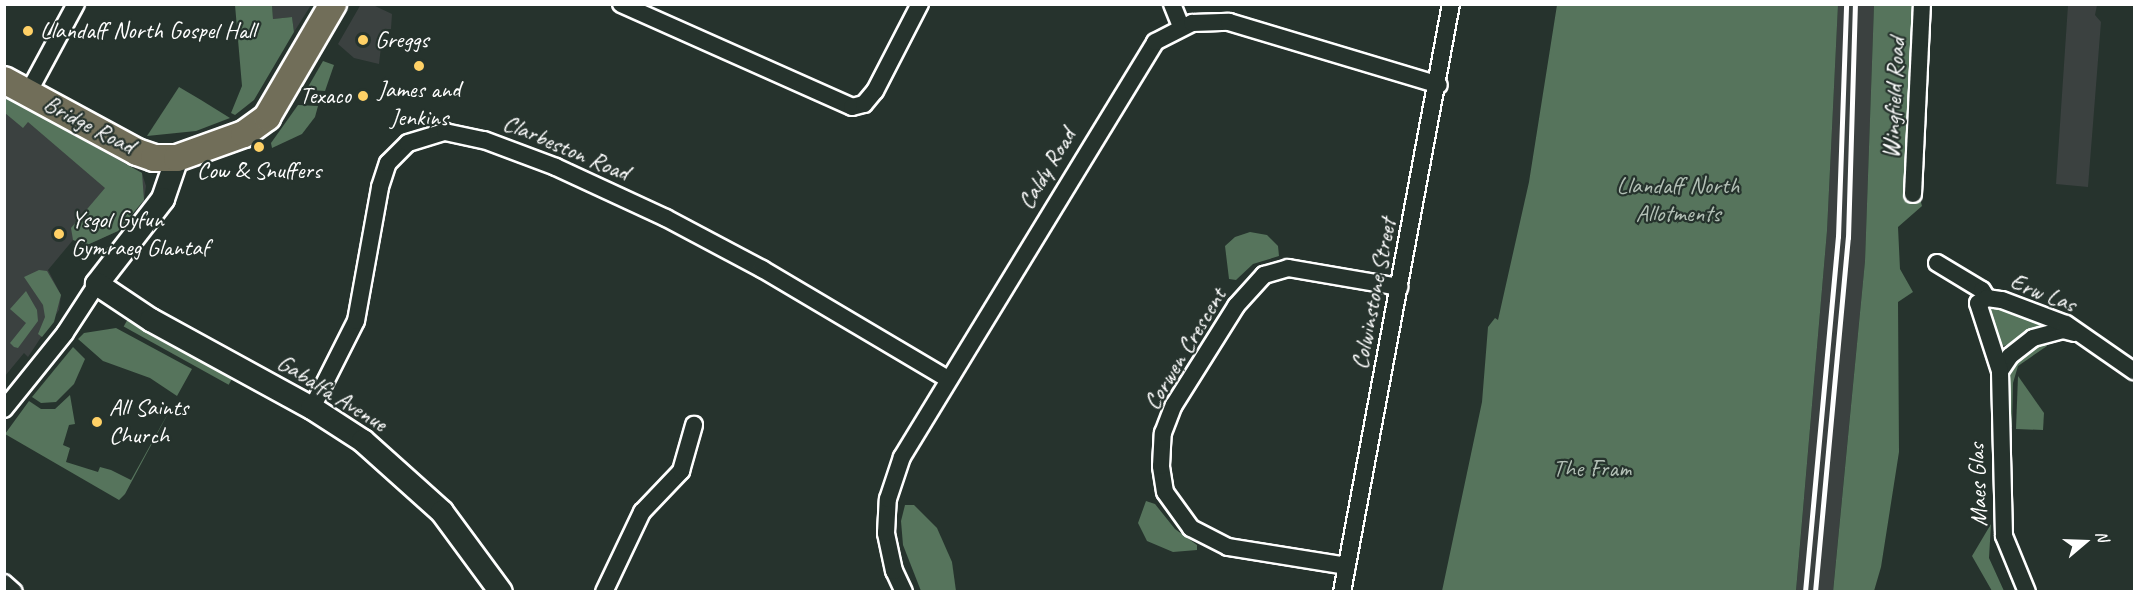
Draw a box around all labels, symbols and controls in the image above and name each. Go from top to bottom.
place label: Llandaff North Gospel Hall [40,17,256,45]
marker: Llandaff North Gospel Hall [21,24,35,38]
place label: Greggs [375,26,428,54]
marker: Greggs [356,33,370,47]
street label: Wingfield Road [1876,37,1912,159]
marker: James and Jenkins [412,59,426,73]
place label: James and Jenkins [377,76,461,132]
place label: Texaco [300,82,351,110]
street label: Bridge Road [39,89,139,161]
marker: Texaco [356,89,370,103]
street label: Clarbeston Road [499,109,633,187]
street label: Caldy Road [1012,123,1082,215]
marker: Cow & Snuffers [252,140,266,154]
place label: Cow & Snuffers [197,157,321,185]
park label: Llandaff North Allotments [1617,172,1739,228]
place label: Ysgol Gyfun Gymraeg Glantaf [71,206,209,262]
street label: Colwinstone Street [1345,216,1403,372]
marker: Ysgol Gyfun Gymraeg Glantaf [52,227,66,241]
street label: Erw Las [2006,267,2080,319]
street label: Corwen Crescent [1137,283,1233,415]
street label: Gabalfa Avenue [272,348,392,438]
place label: All Saints Church [109,394,188,450]
marker: All Saints Church [90,415,104,429]
street label: Maes Glas [1962,442,1994,528]
park label: The Fram [1552,455,1632,483]
north arrow [2055,512,2115,572]
text: N [2091,528,2113,544]

